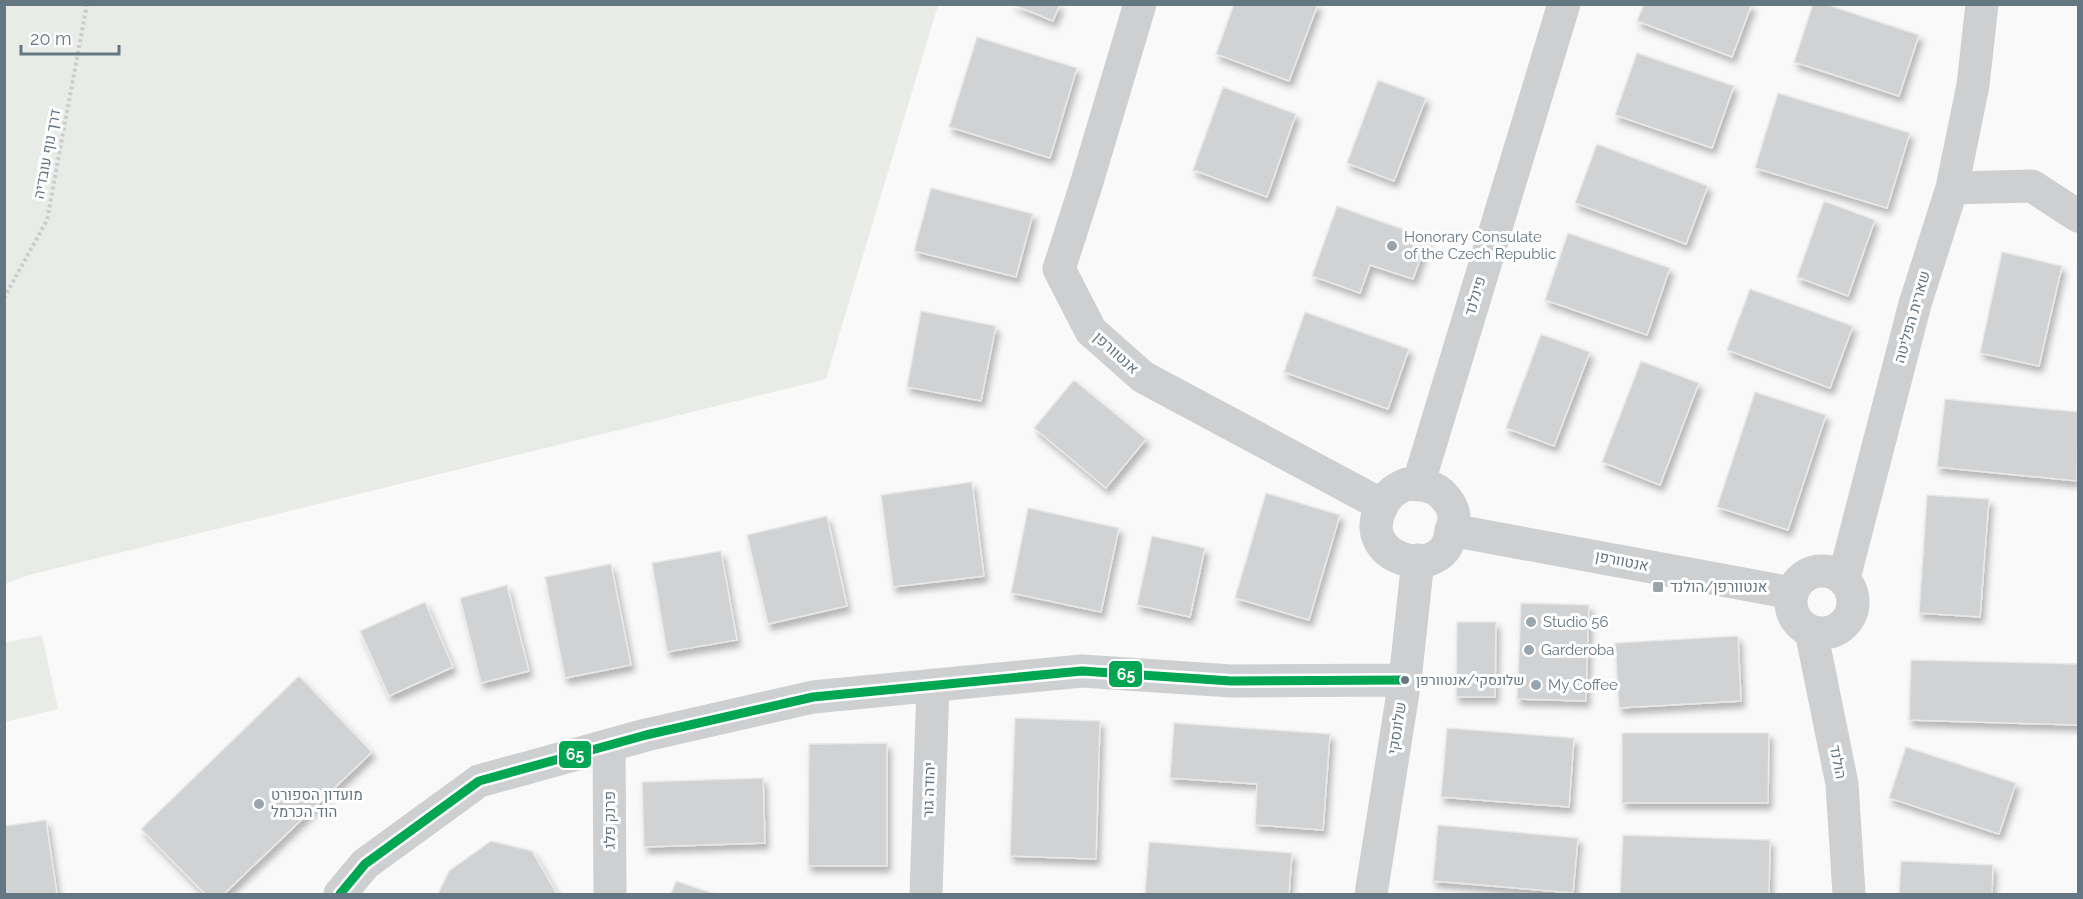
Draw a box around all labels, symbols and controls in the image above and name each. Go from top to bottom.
scale bar [21,18,118,56]
text: 20 m [30,28,72,49]
street label: דרך נוף עובדיה [29,107,65,200]
place label: Honorary Consulate of the Czech Republic [1404,228,1556,263]
marker: Honorary Consulate of the Czech Republic [1385,239,1399,253]
street label: שארית הפליטה [1890,269,1934,365]
street label: פינלנד [1460,274,1490,318]
street label: אנטוורפן [1090,328,1142,378]
street label: אנטוורפן [1594,547,1650,575]
place label: אנטוורפן/הולנד [1670,578,1768,596]
marker: אנטוורפן/הולנד [1651,580,1665,594]
place label: Studio 56 [1543,613,1608,631]
marker: Studio 56 [1524,615,1538,629]
place label: Garderoba [1541,641,1614,659]
marker: Garderoba [1522,643,1536,657]
line badge: 65 [1108,660,1143,688]
text: 65 [1117,665,1135,684]
place label: שלונסקי/אנטוורפן [1416,672,1524,688]
marker: שלונסקי/אנטוורפן [1399,674,1411,686]
place label: My Coffee [1548,676,1618,694]
marker: My Coffee [1529,678,1543,692]
street label: שלונסקי [1384,700,1410,756]
line badge: 65 [558,740,592,769]
street label: הולנד [1826,743,1850,781]
text: 65 [566,745,584,764]
street label: יהודה גור [919,762,939,818]
place label: מועדון הספורט הוד הכרמל [271,786,363,821]
street label: פרנק פלג [601,791,619,849]
marker: מועדון הספורט הוד הכרמל [252,797,266,811]

